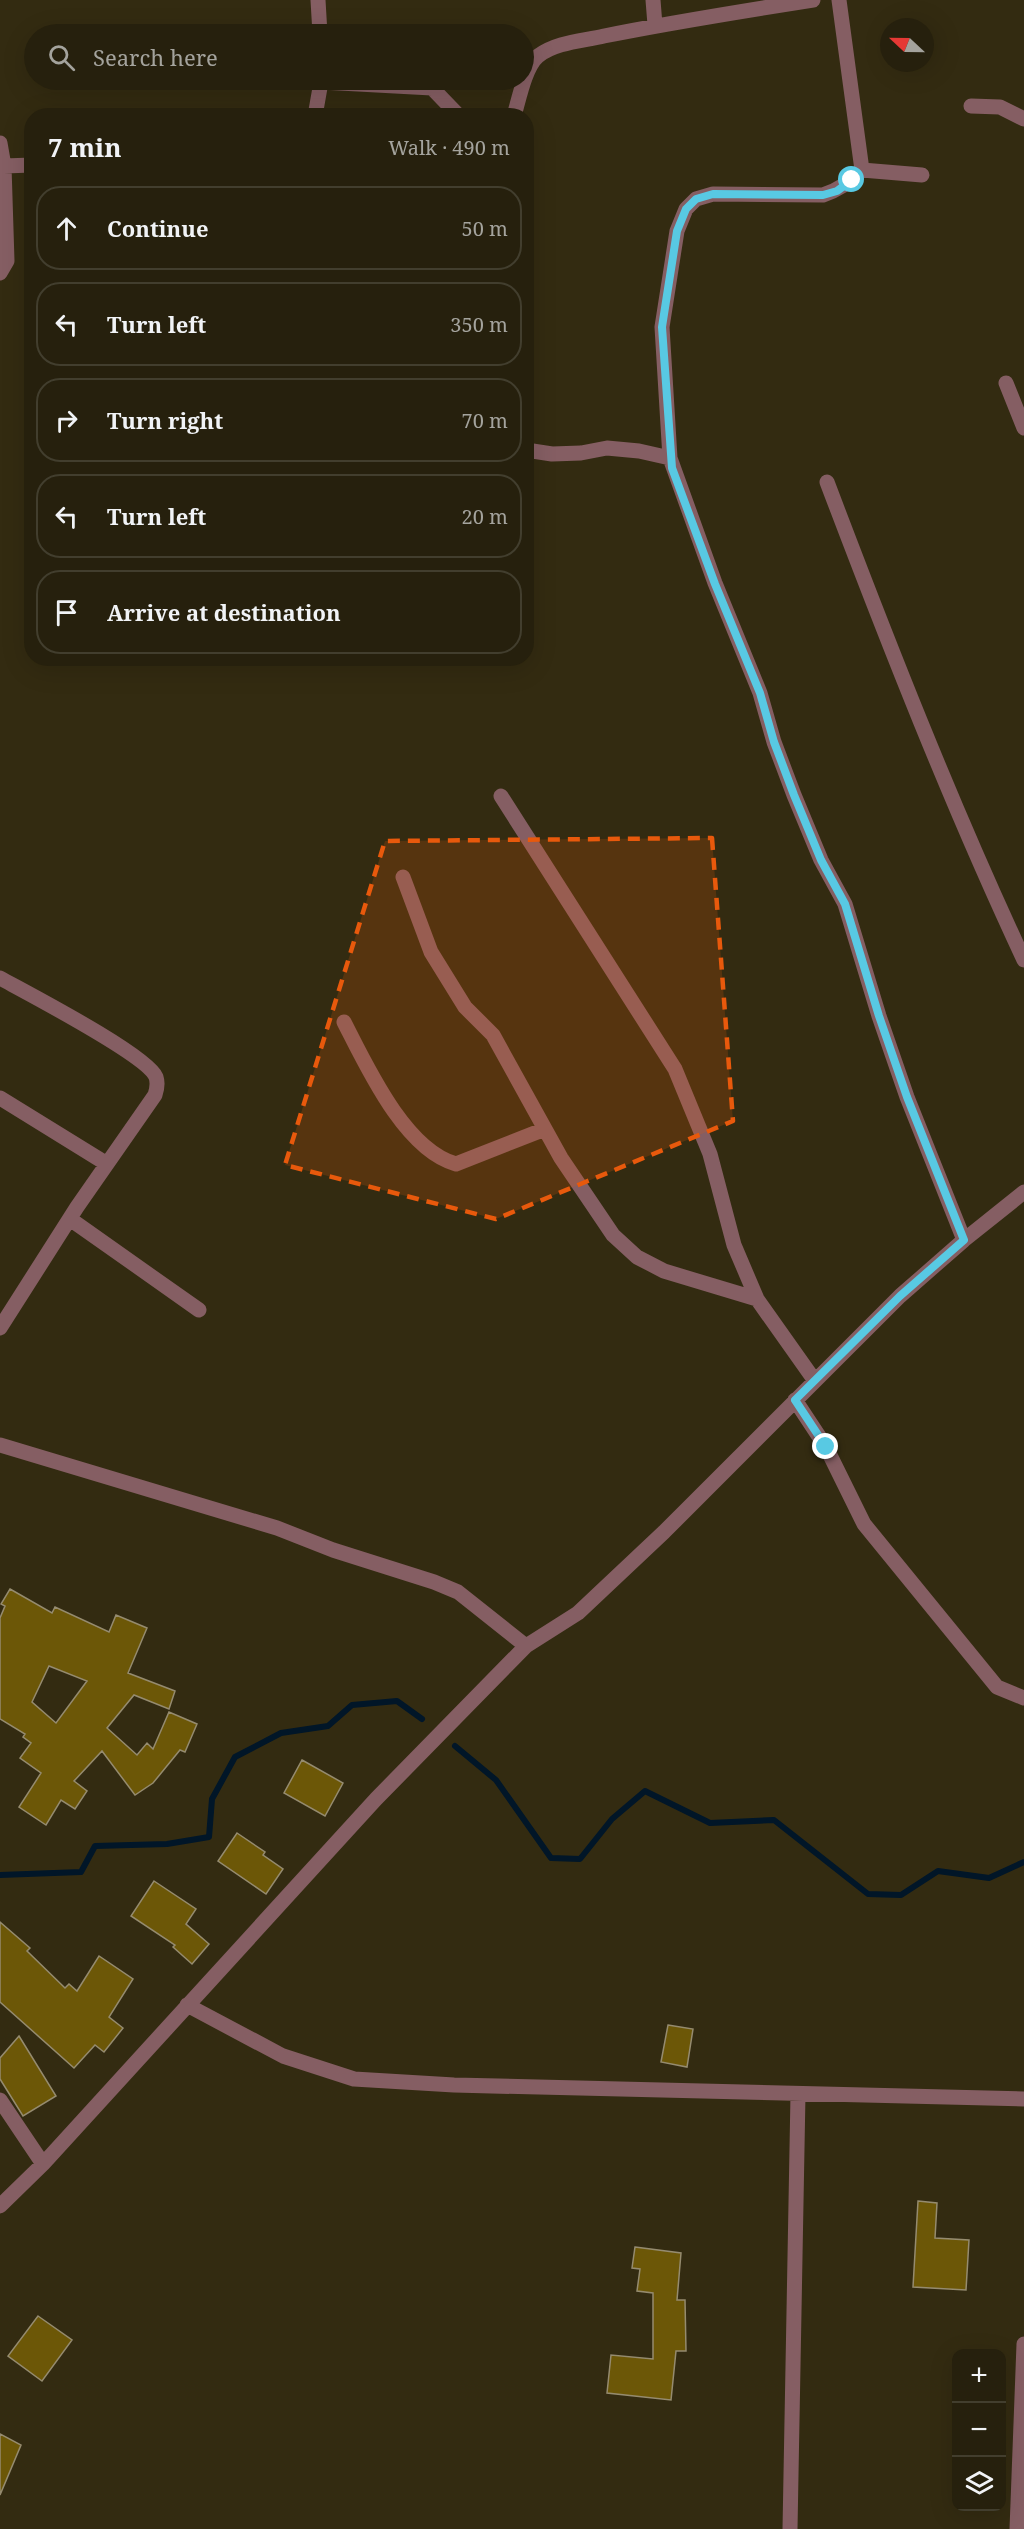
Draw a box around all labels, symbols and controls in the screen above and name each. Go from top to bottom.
north arrow [880,18,934,72]
search box [24,24,534,90]
icon: search [45,41,78,74]
text: Search here [93,42,218,72]
text: 7 min [48,129,122,165]
text: Walk · 490 m [388,134,510,161]
route start [838,166,864,192]
icon: ahead [50,212,83,245]
text: Continue [107,213,209,243]
text: 50 m [462,215,508,242]
icon: left [50,308,83,341]
text: Turn left [107,309,206,339]
text: 350 m [450,311,508,338]
icon: right [50,404,83,437]
text: Turn right [107,405,223,435]
text: 70 m [462,407,508,434]
icon: left [50,500,83,533]
text: Turn left [107,501,206,531]
text: 20 m [462,503,508,530]
icon: arrive [50,596,83,629]
text: Arrive at destination [107,597,341,627]
route end [812,1433,838,1459]
map controls [952,2349,1006,2511]
button: + [952,2349,1006,2403]
button: − [952,2403,1006,2457]
button: layers [952,2457,1006,2511]

